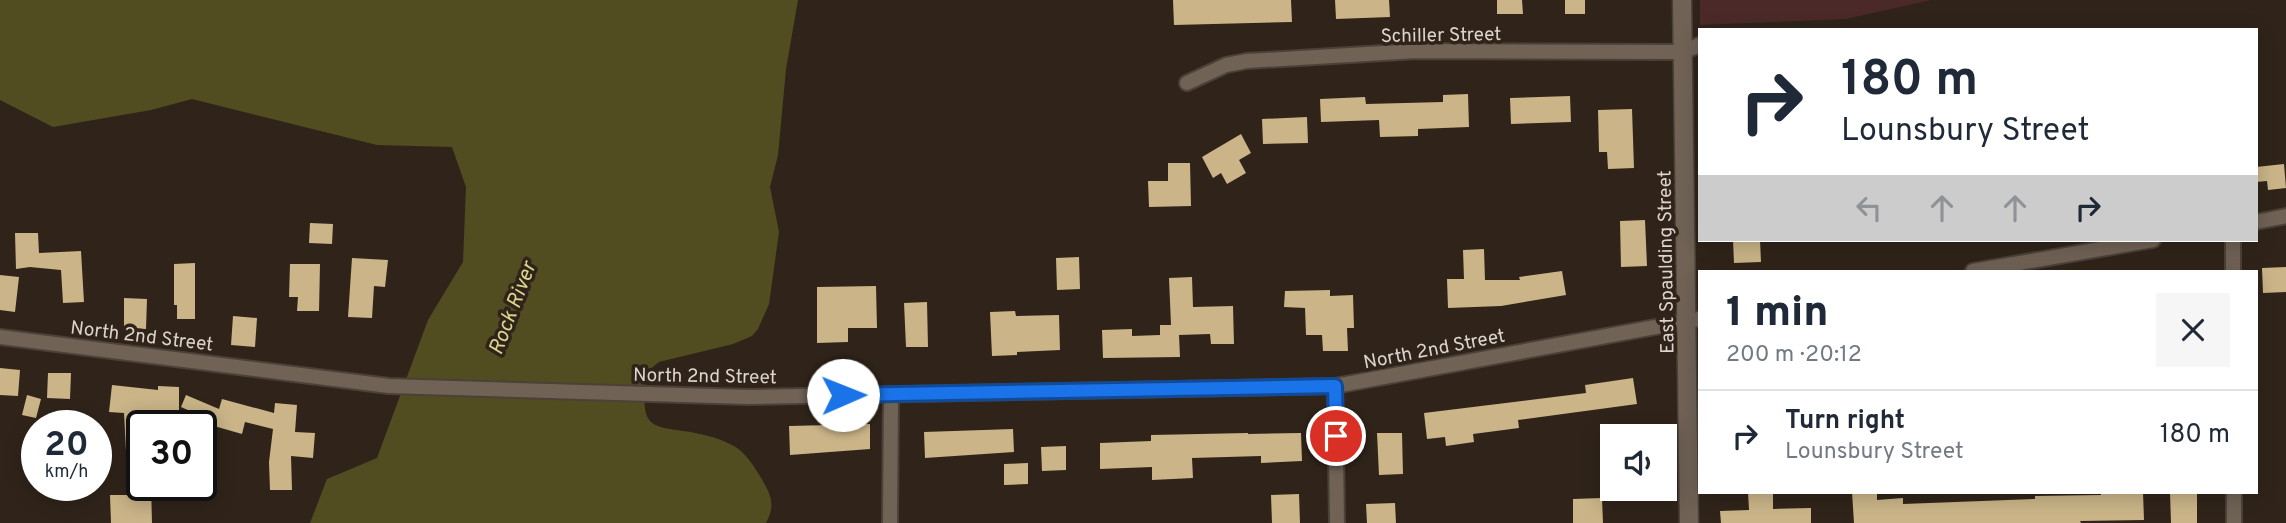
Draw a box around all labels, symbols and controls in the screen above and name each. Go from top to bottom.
street label: Schiller Street [1381,23,1502,49]
text: 180 m [1841,51,1978,113]
icon: right [1726,56,1817,147]
text: Lounsbury Street [1841,112,2090,152]
street label: East Spaulding Street [1653,170,1681,354]
icon: left [1850,189,1888,227]
icon: ahead [1923,189,1961,227]
icon: ahead [1996,189,2034,227]
icon: right [2069,189,2107,227]
water label: Rock River [483,256,544,359]
text: 1 min [1726,288,1829,341]
button: close [2156,293,2230,367]
street label: North 2nd Street [69,316,215,358]
street label: North 2nd Street [1362,324,1507,375]
text: 200 m · 20:12 [1726,341,1862,370]
position arrow [806,358,880,432]
street label: North 2nd Street [633,364,777,390]
text: Turn right [1785,405,1905,438]
pin [1306,406,1366,466]
speed limit sign: 30 [126,410,217,501]
icon: arrive [1317,417,1355,455]
icon: right [1726,417,1764,455]
text: 180 m [2160,419,2230,452]
text: 20 [44,424,89,468]
map controls [1600,424,1677,501]
button: sound [1600,424,1677,501]
text: Lounsbury Street [1785,438,1964,467]
text: km/h [45,461,88,484]

